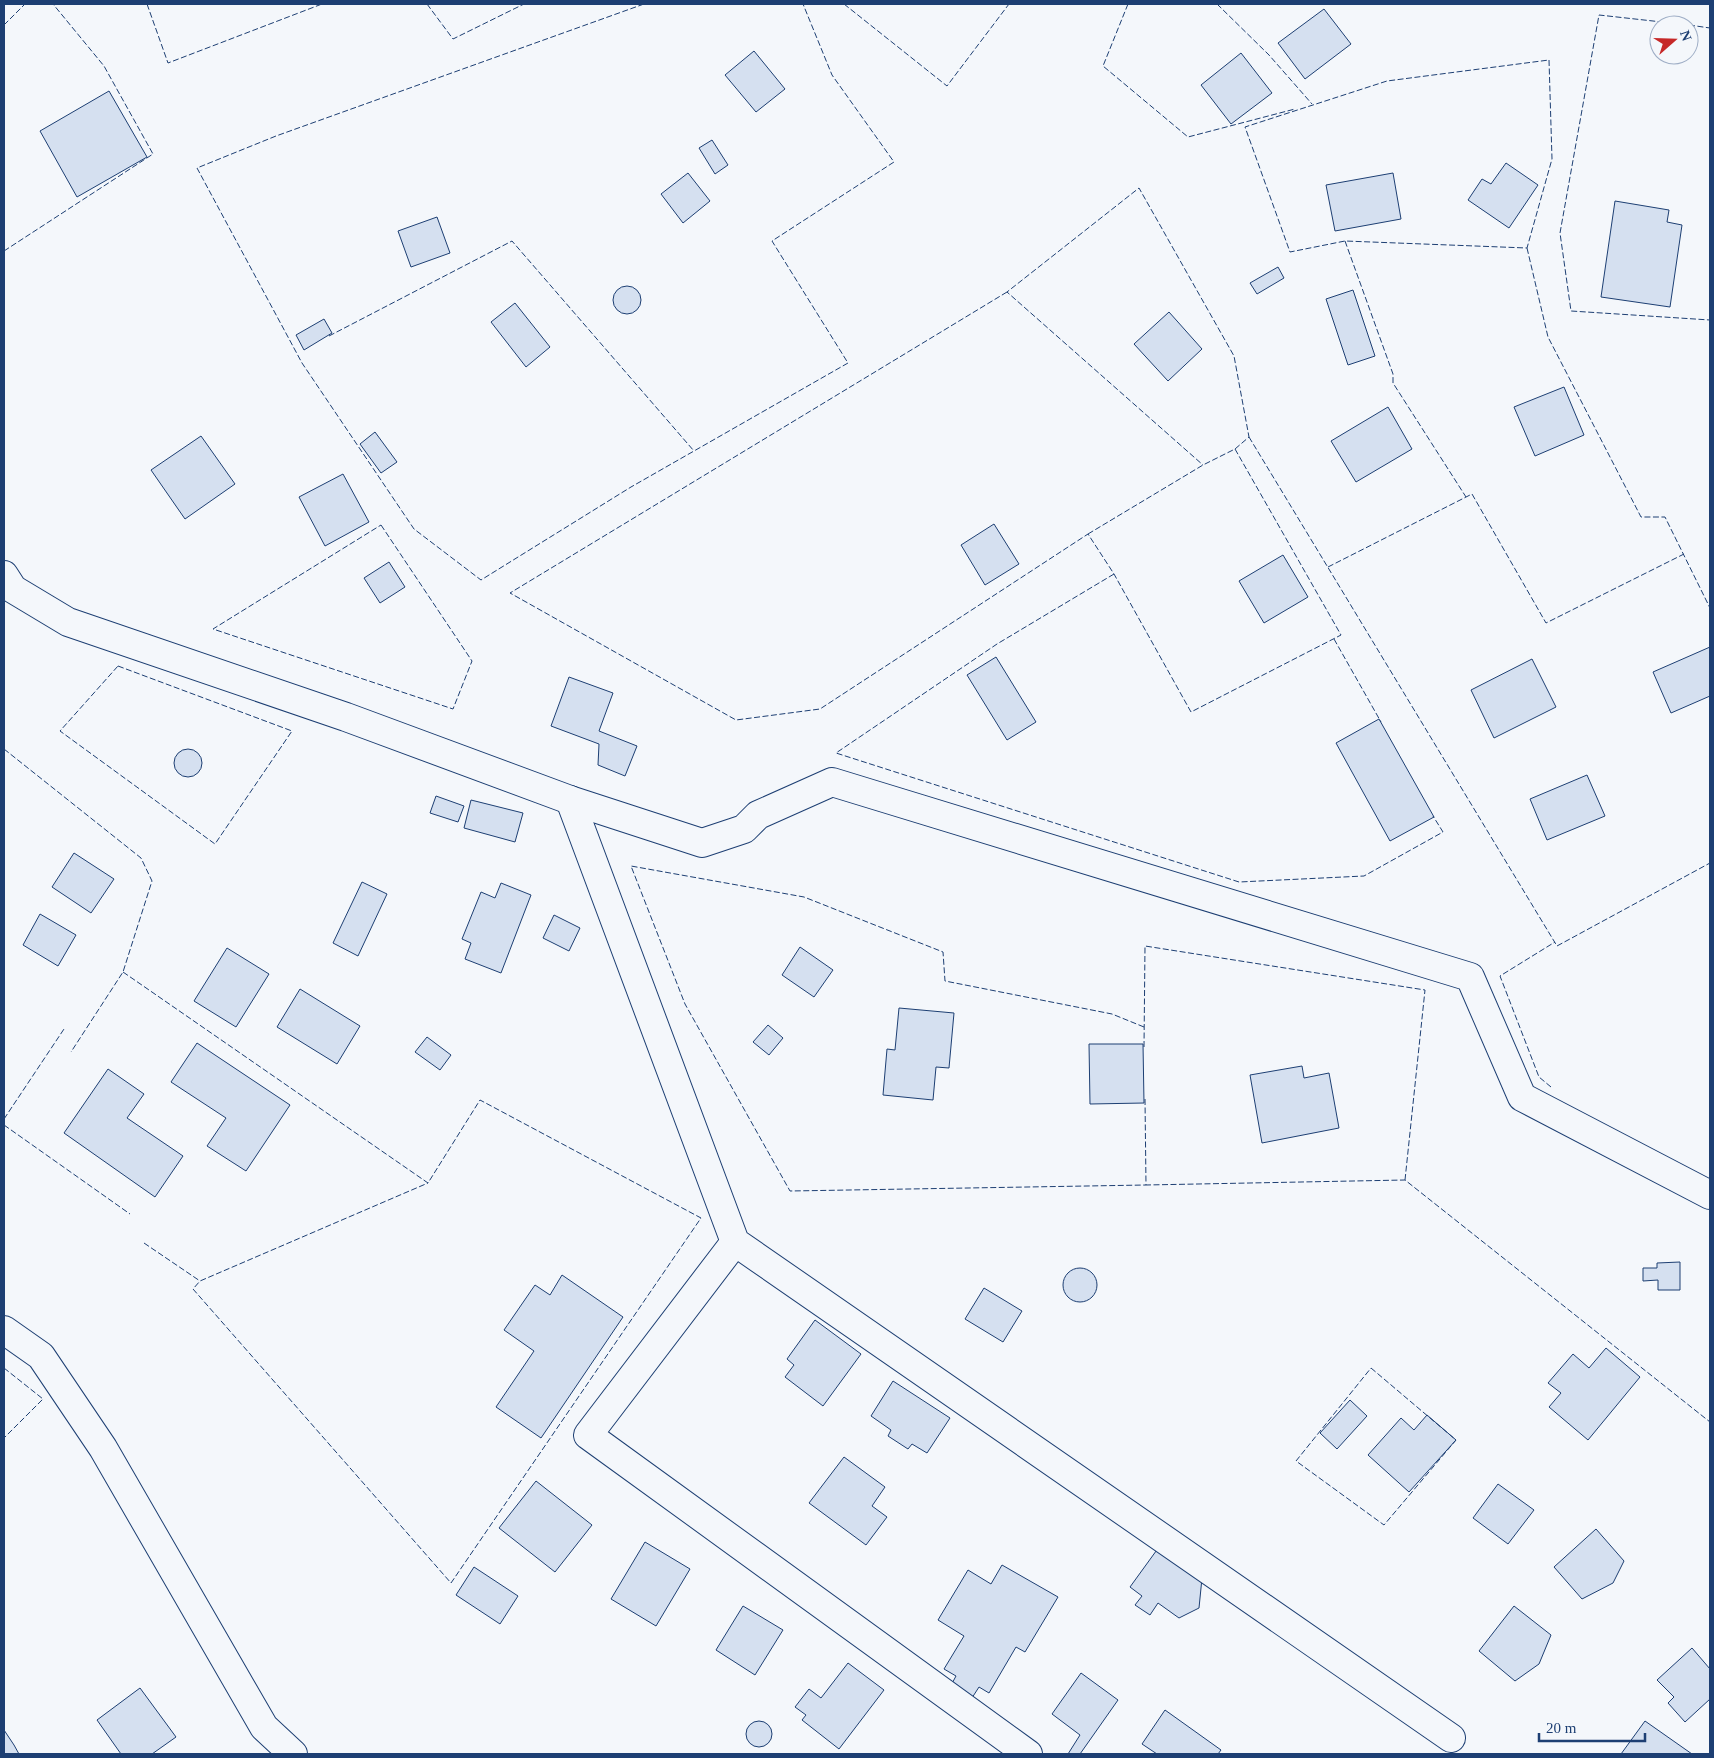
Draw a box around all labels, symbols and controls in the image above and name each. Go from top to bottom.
north arrow [1649,15,1699,65]
text: N [1677,28,1695,43]
scale bar [1539,1710,1645,1742]
text: 20 m [1546,1720,1577,1736]

